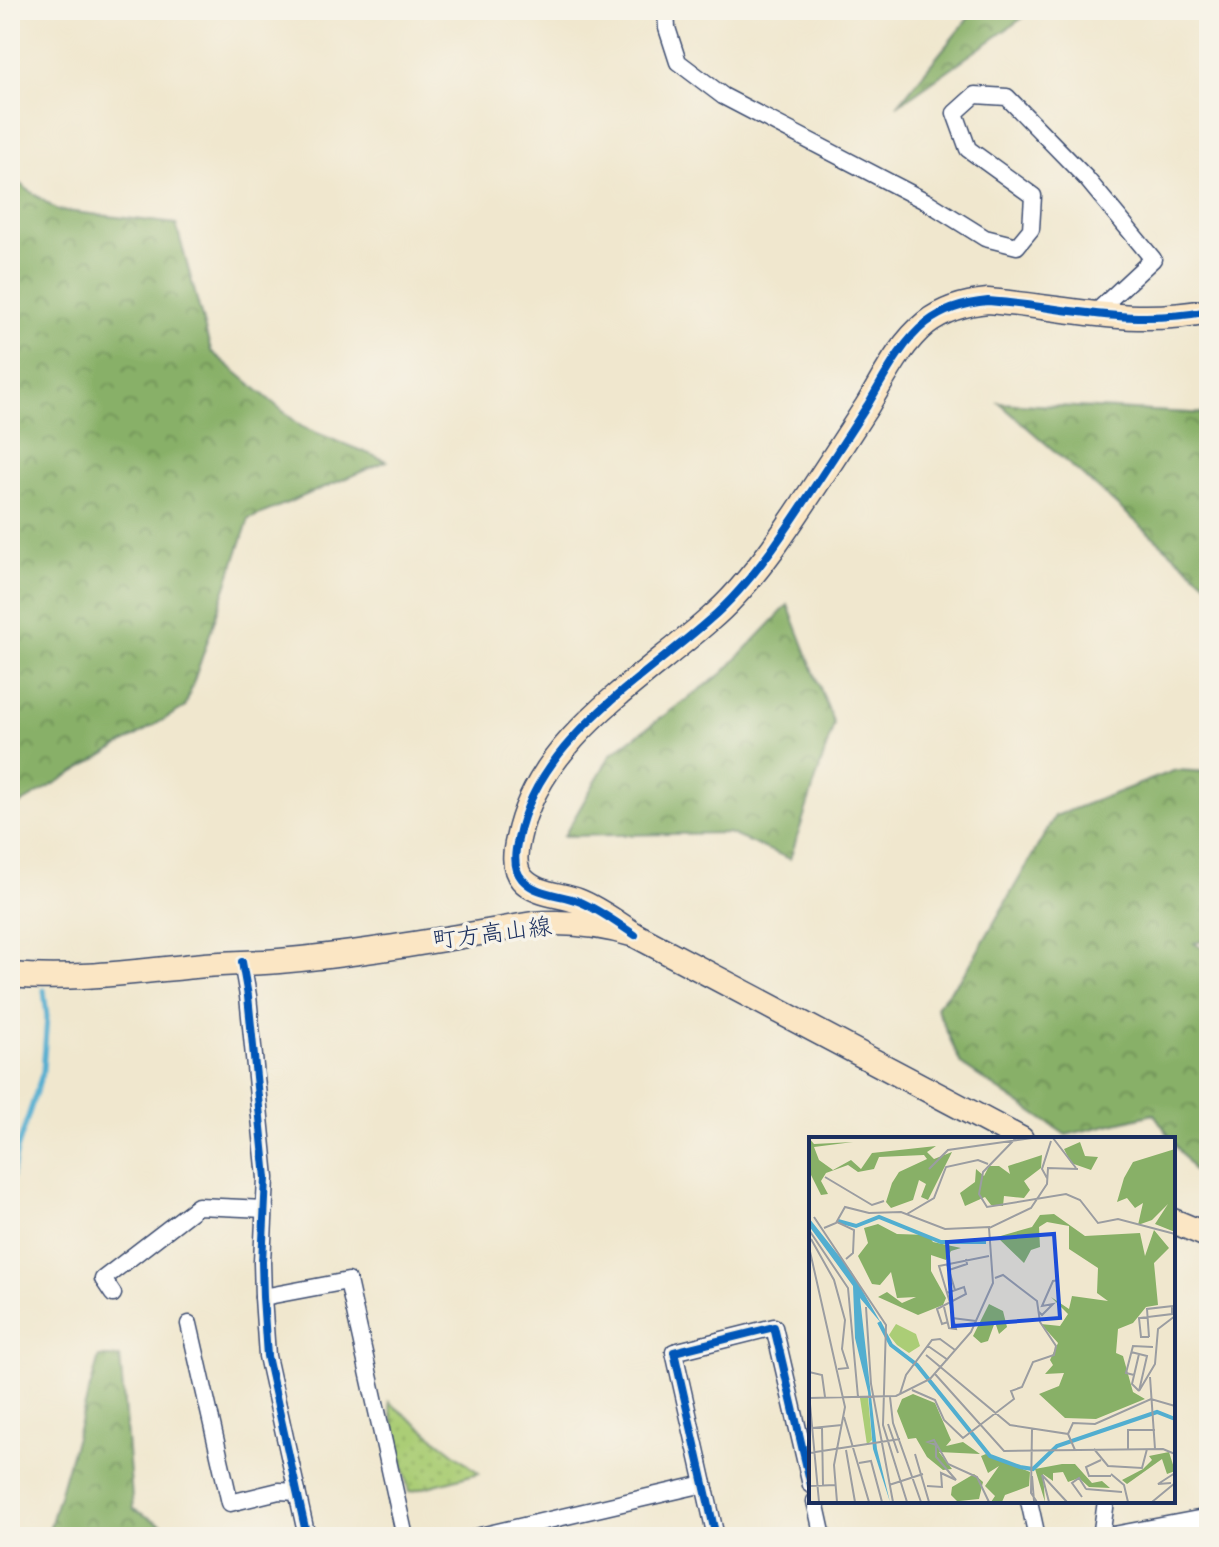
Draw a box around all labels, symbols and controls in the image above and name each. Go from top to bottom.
street label: 町方高山線 [430,905,554,961]
inset map [809,1137,1175,1503]

